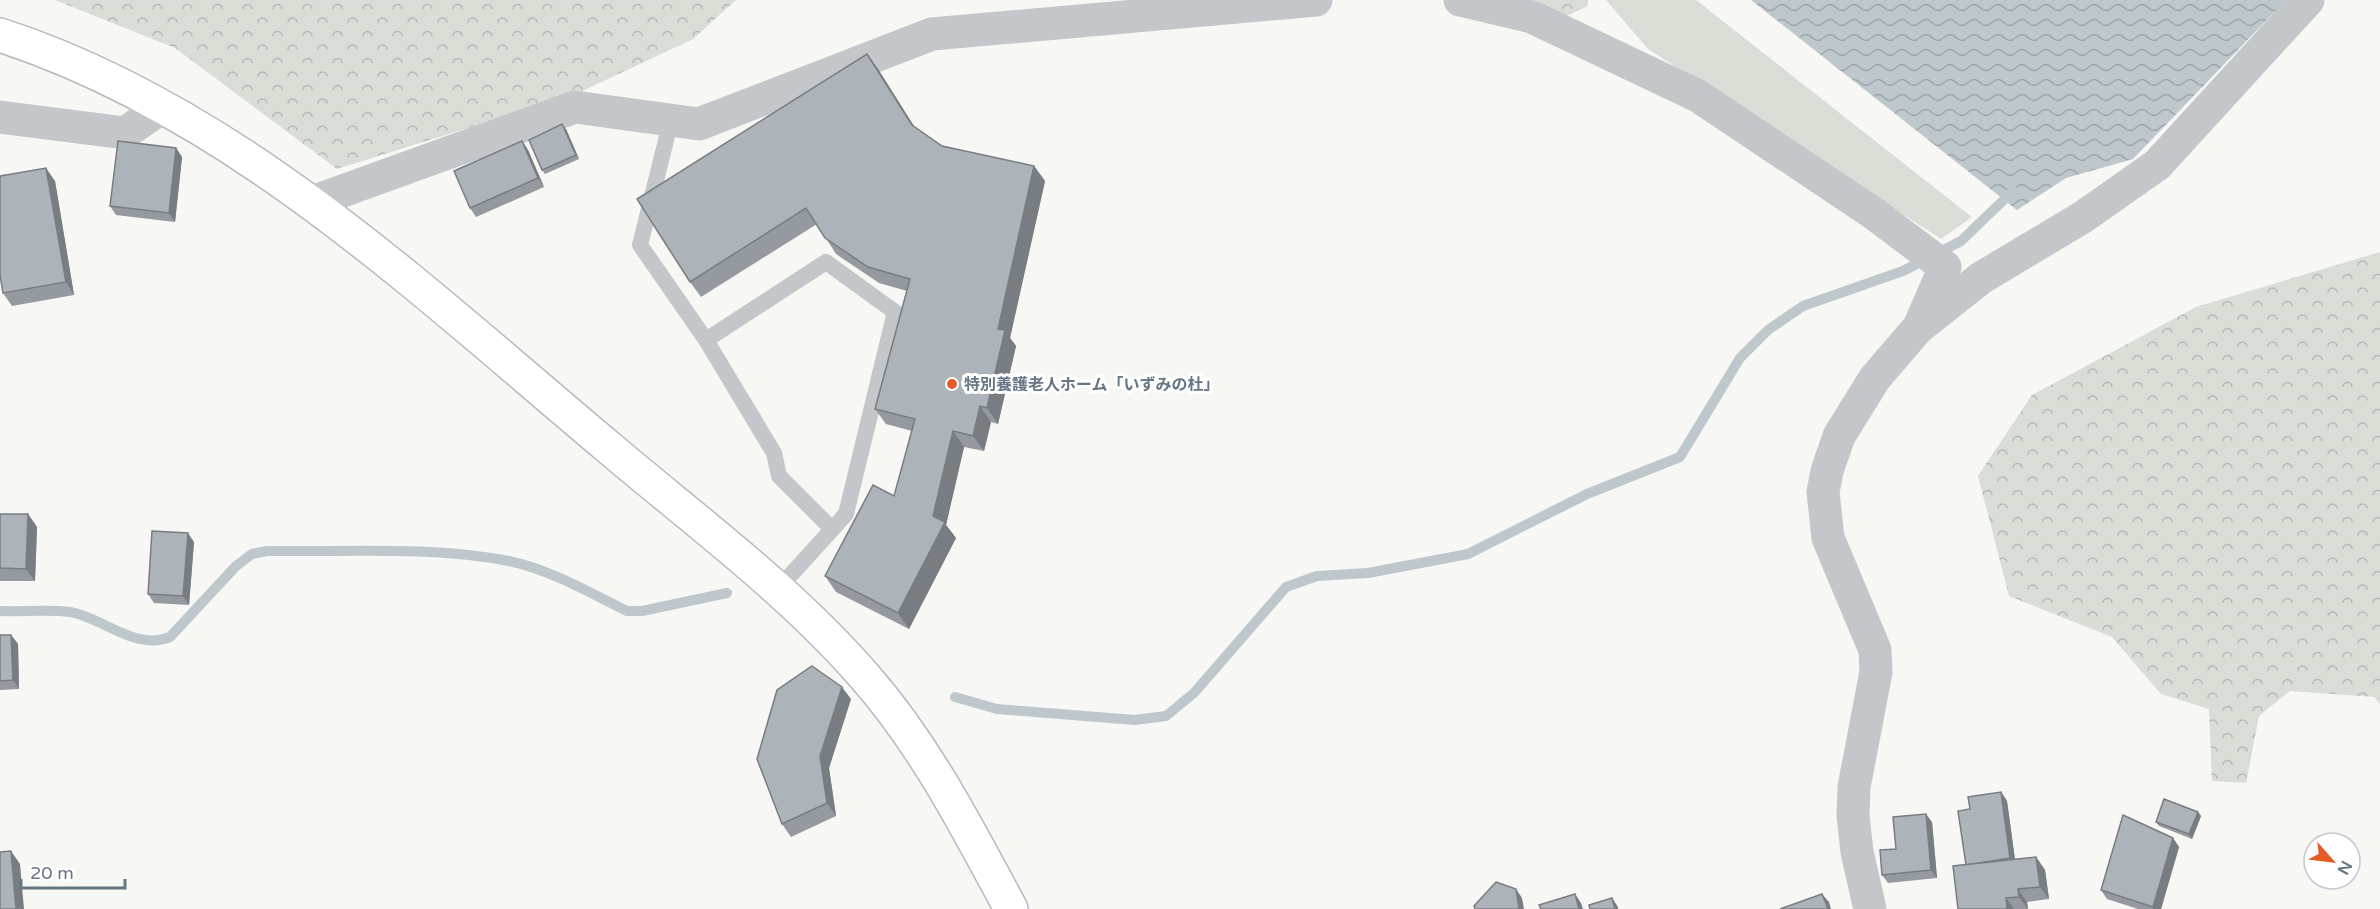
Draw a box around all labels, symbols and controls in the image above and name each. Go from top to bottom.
place label: 特別養護老人ホーム「いずみの杜」 [964,375,1220,395]
marker: 特別養護老人ホーム「いずみの杜」 [945,377,959,391]
north arrow [2302,831,2362,891]
scale bar [21,852,124,890]
text: N [2333,857,2356,878]
text: 20 m [30,862,74,884]

